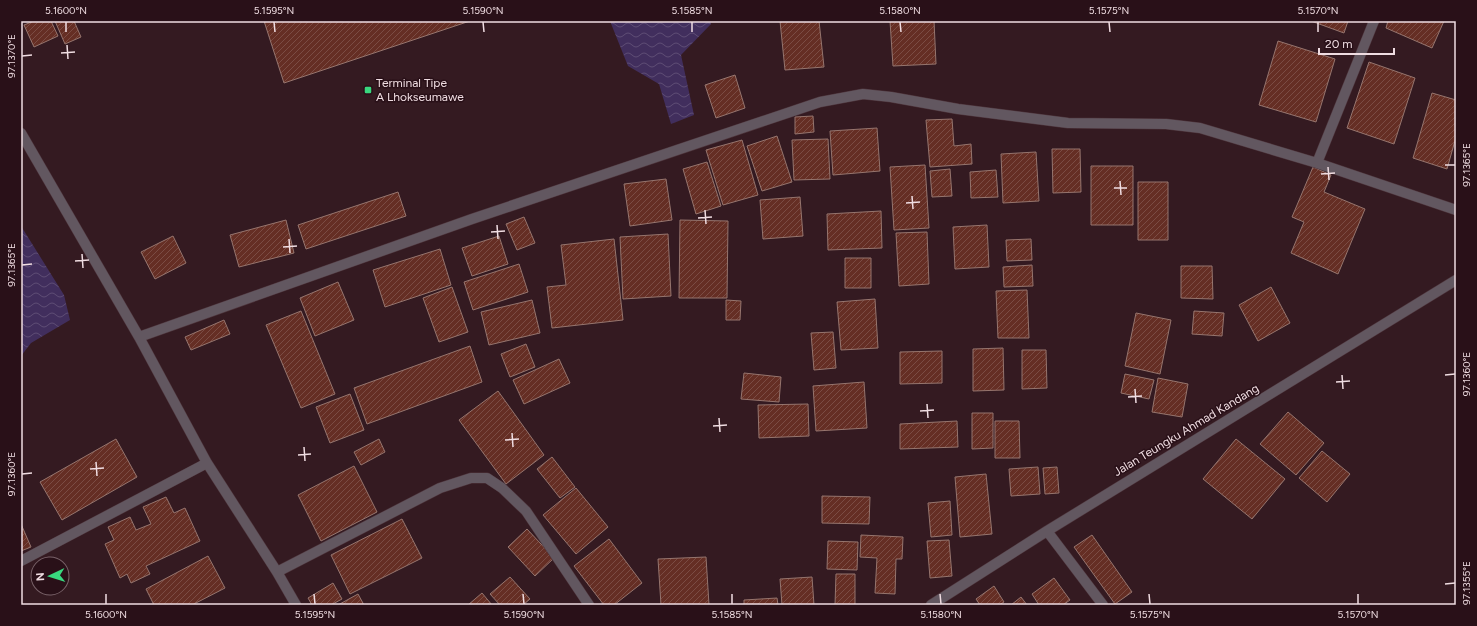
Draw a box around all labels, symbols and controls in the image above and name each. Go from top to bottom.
text: 5.1600°N [45,4,87,17]
text: 5.1595°N [254,4,294,17]
text: 5.1590°N [462,4,504,17]
text: 5.1585°N [671,4,713,17]
text: 5.1580°N [879,4,921,17]
text: 5.1575°N [1089,4,1129,17]
text: 5.1570°N [1298,4,1338,17]
scale bar [1319,30,1394,56]
text: 97.1370°E [5,34,18,78]
text: 20 m [1325,37,1353,51]
place label: Terminal Tipe A Lhokseumawe [376,76,464,104]
marker: Terminal Tipe A Lhokseumawe [363,85,373,95]
text: 97.1365°E [1460,143,1473,187]
text: 97.1365°E [5,243,18,287]
text: 97.1360°E [1460,352,1473,396]
street label: Jalan Teungku Ahmad Kandang [1111,381,1261,479]
text: 97.1360°E [5,452,18,496]
north arrow [30,556,70,596]
text: 97.1355°E [1460,561,1473,605]
text: N [34,572,47,581]
text: 5.1600°N [85,608,127,621]
text: 5.1595°N [295,608,335,621]
text: 5.1590°N [503,608,545,621]
text: 5.1585°N [711,608,753,621]
text: 5.1580°N [920,608,962,621]
text: 5.1575°N [1130,608,1170,621]
text: 5.1570°N [1338,608,1378,621]

